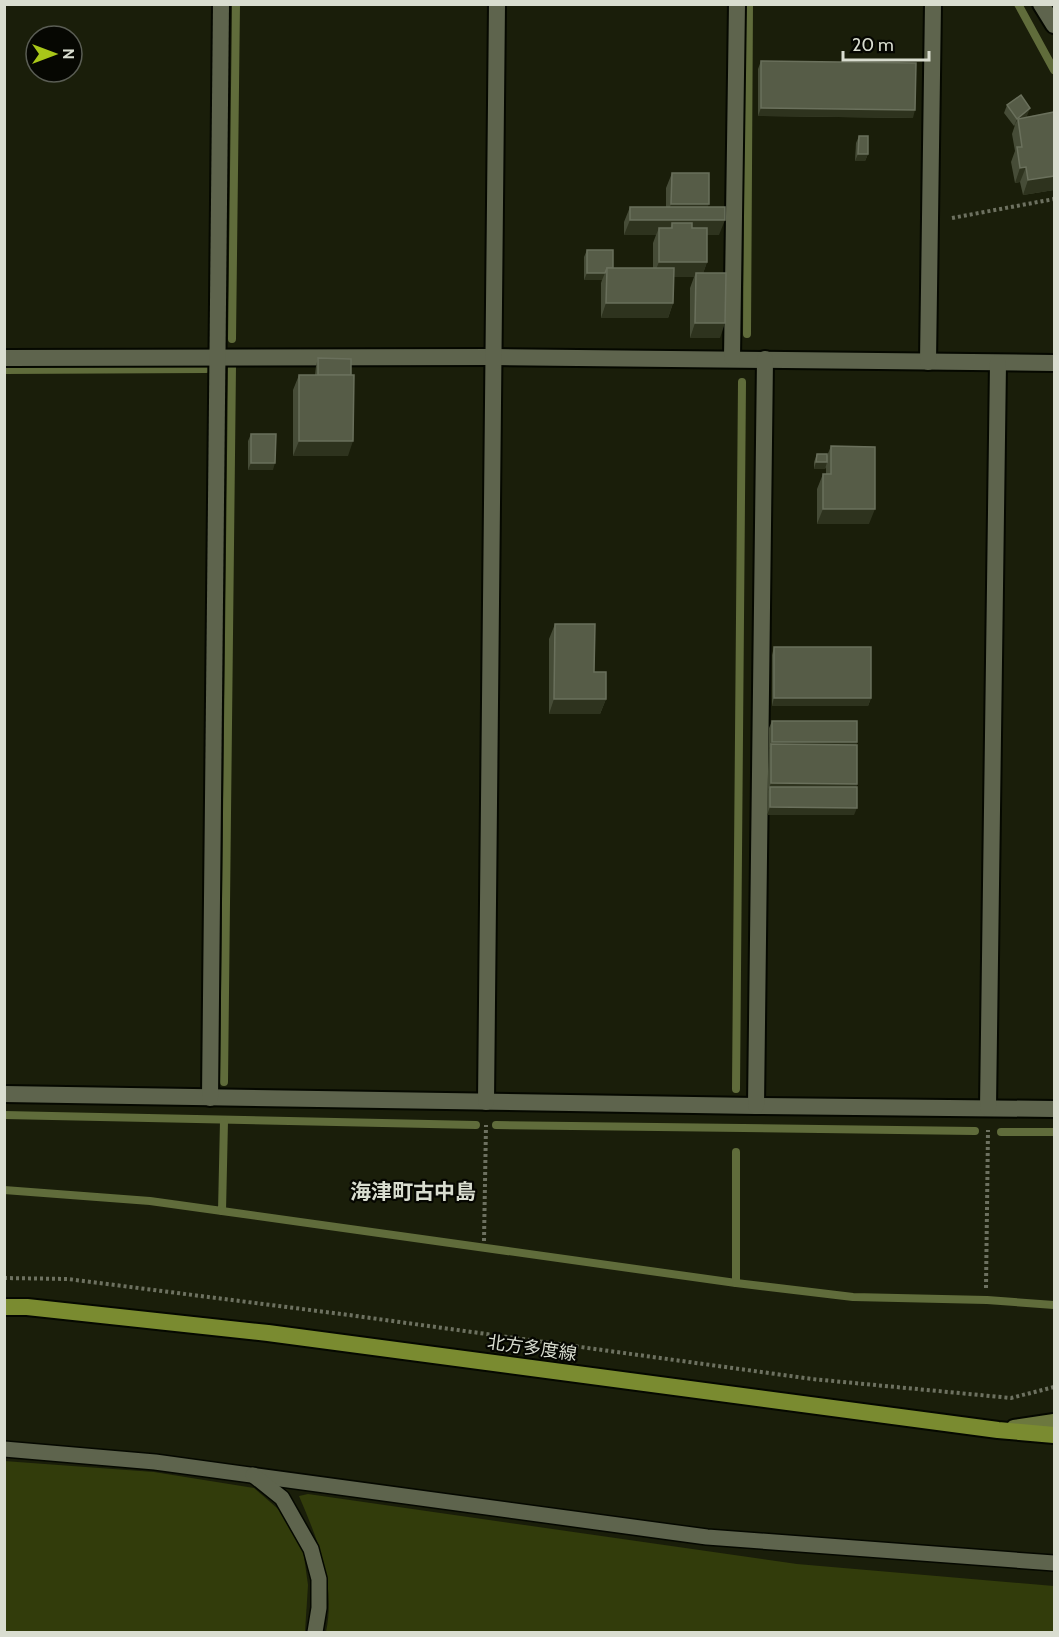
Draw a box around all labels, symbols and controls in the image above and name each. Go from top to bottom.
north arrow [24,24,84,84]
scale bar [843,24,928,62]
text: 20 m [852,34,894,56]
text: N [59,48,78,60]
district label: 海津町古中島 [350,1179,476,1204]
street label: 北方多度線 [486,1331,578,1365]

